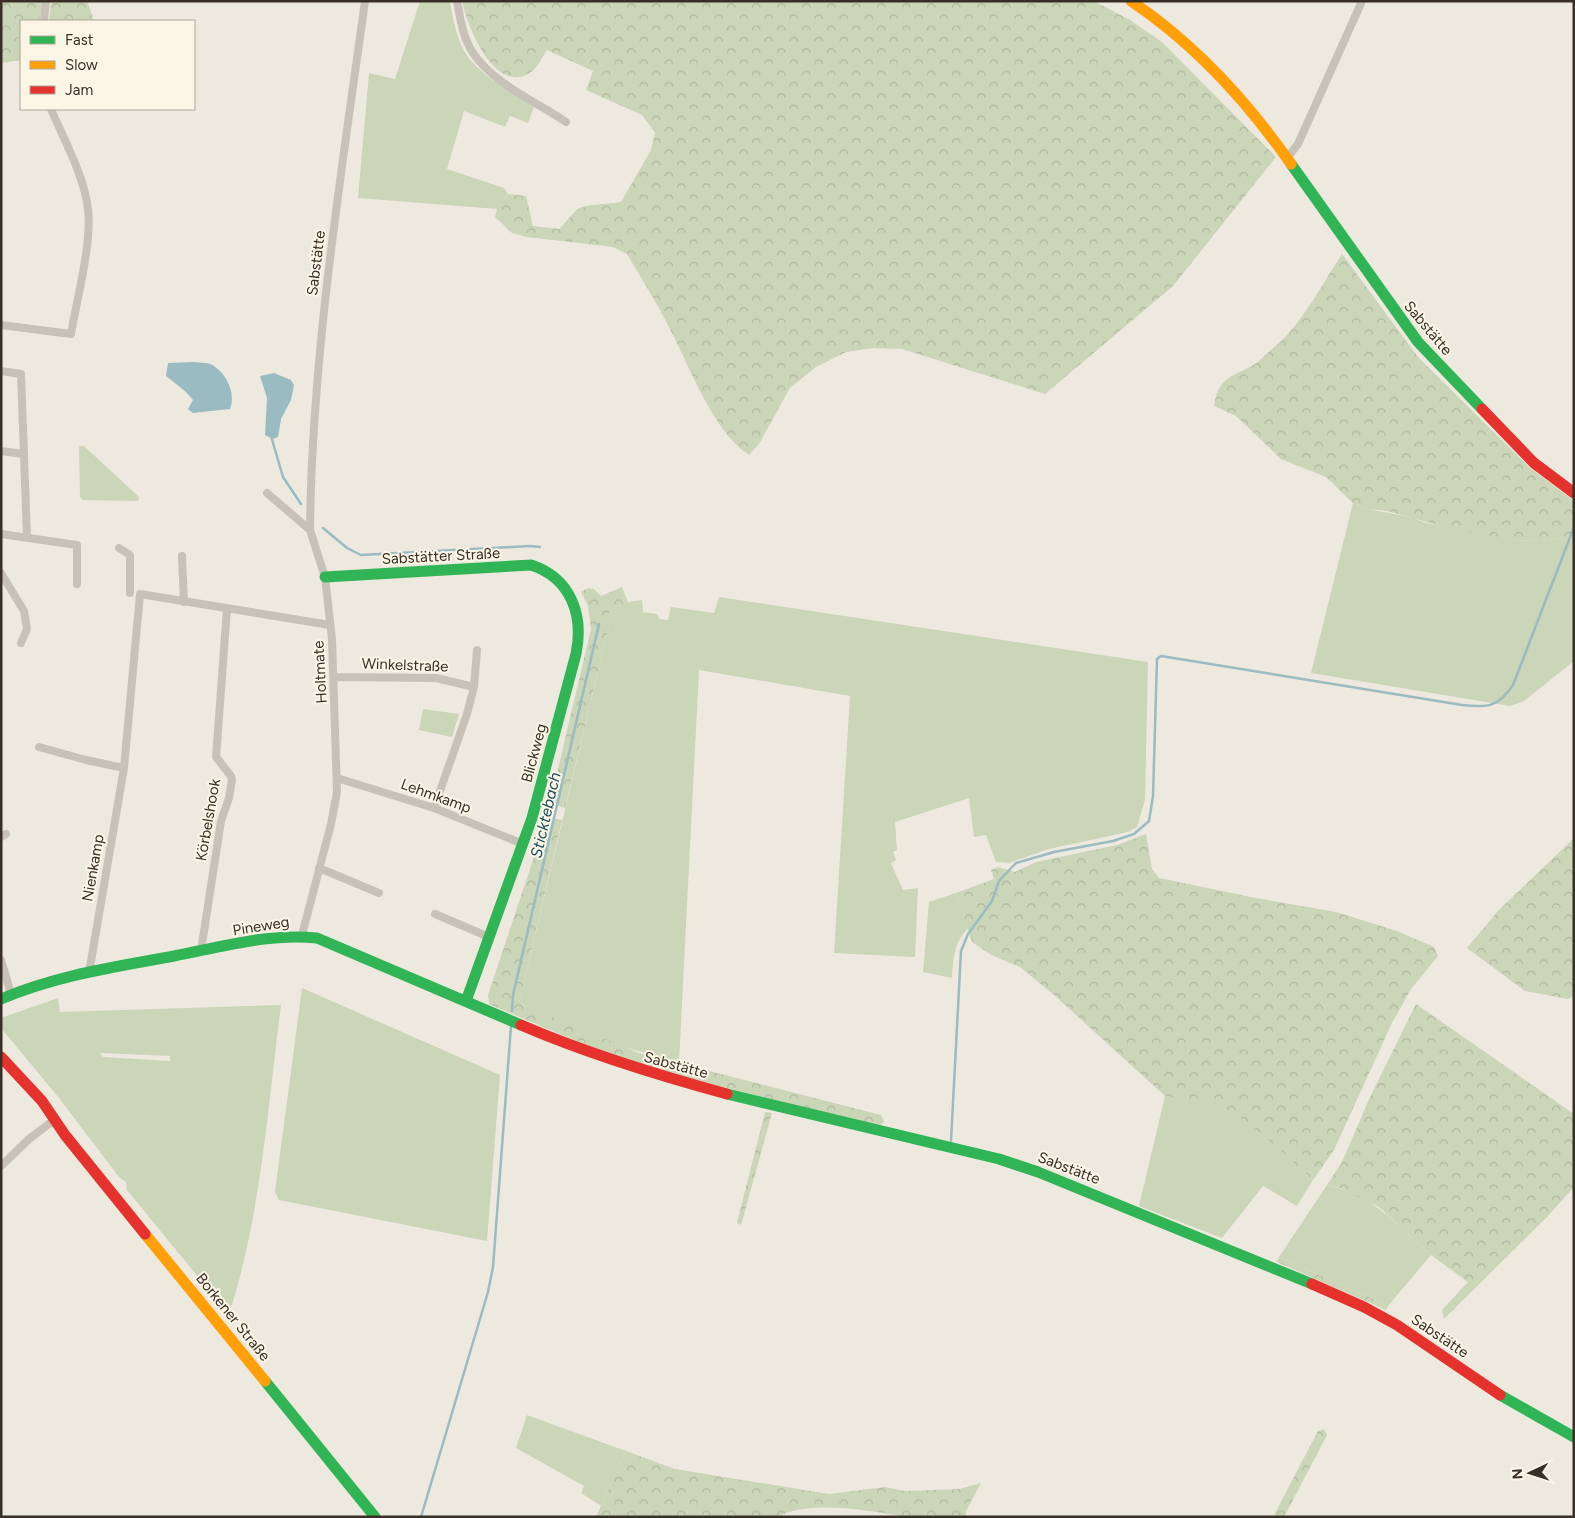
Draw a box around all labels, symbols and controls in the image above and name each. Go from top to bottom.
legend [20,20,195,110]
text: Fast [65,31,94,49]
text: Slow [65,56,98,74]
text: Jam [65,81,93,99]
street label: Sabstätte [303,229,329,297]
street label: Sabstätte [1400,297,1456,359]
street label: Sabstätter Straße [381,544,501,568]
street label: Holtmate [309,640,331,704]
street label: Winkelstraße [361,654,449,676]
street label: Blickweg [518,722,550,784]
water label: Sticktebach [526,770,565,860]
street label: Lehmkamp [398,775,474,817]
street label: Körbelshook [192,777,224,862]
street label: Nienkamp [78,833,108,903]
street label: Pineweg [231,913,291,939]
street label: Sabstätte [642,1048,710,1082]
street label: Sabstätte [1035,1148,1103,1188]
street label: Borkener Straße [192,1269,274,1365]
street label: Sabstätte [1408,1310,1472,1362]
north arrow [1505,1448,1555,1498]
text: N [1509,1468,1526,1480]

